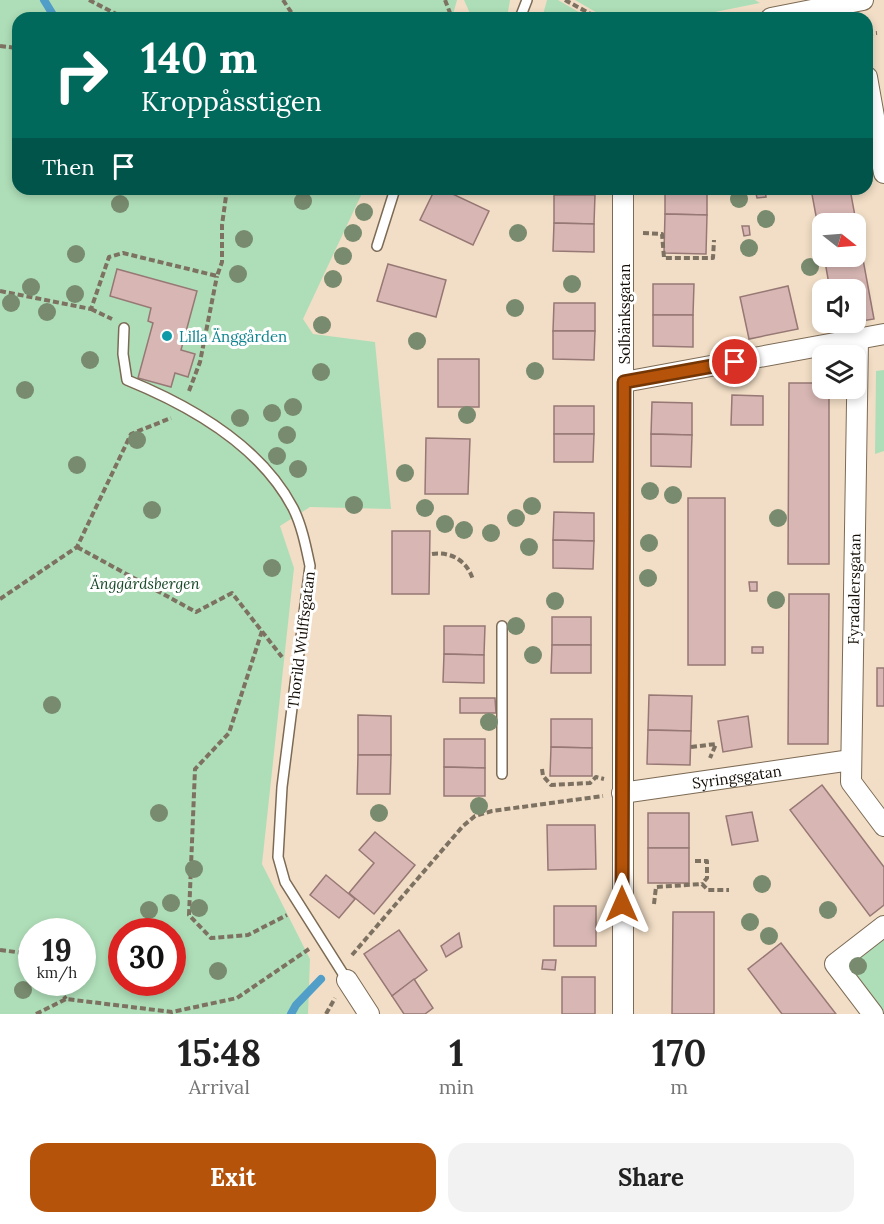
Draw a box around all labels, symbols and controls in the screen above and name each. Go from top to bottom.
text: 140 m [141,31,257,85]
icon: right [42,36,120,114]
text: Kroppåsstigen [141,84,322,118]
icon: arrive [107,150,140,183]
text: Then [42,153,95,181]
north arrow [812,213,866,267]
map controls [812,213,866,399]
street label: Solbänksgatan [615,264,634,364]
button: sound [812,279,866,333]
place label: Lilla Änggården [179,327,287,346]
marker: Lilla Änggården [160,329,174,343]
pin [709,336,760,387]
icon: arrive [718,345,751,378]
button: layers [812,345,866,399]
street label: Fyradalersgatan [844,533,864,645]
street label: Thorild Wulffsgatan [283,570,319,710]
park label: Änggårdsbergen [89,574,201,593]
street label: Syringsgatan [691,761,783,792]
position arrow [590,872,654,936]
speed limit sign: 30 [108,918,186,996]
text: 19 [42,931,72,969]
text: km/h [37,963,77,982]
text: 15:48 [178,1030,261,1076]
text: 1 [449,1030,464,1076]
text: 170 [652,1030,706,1076]
text: Arrival [189,1074,250,1099]
text: min [439,1074,474,1099]
text: m [670,1074,688,1099]
button: Exit [30,1143,436,1212]
button: Share [448,1143,854,1212]

